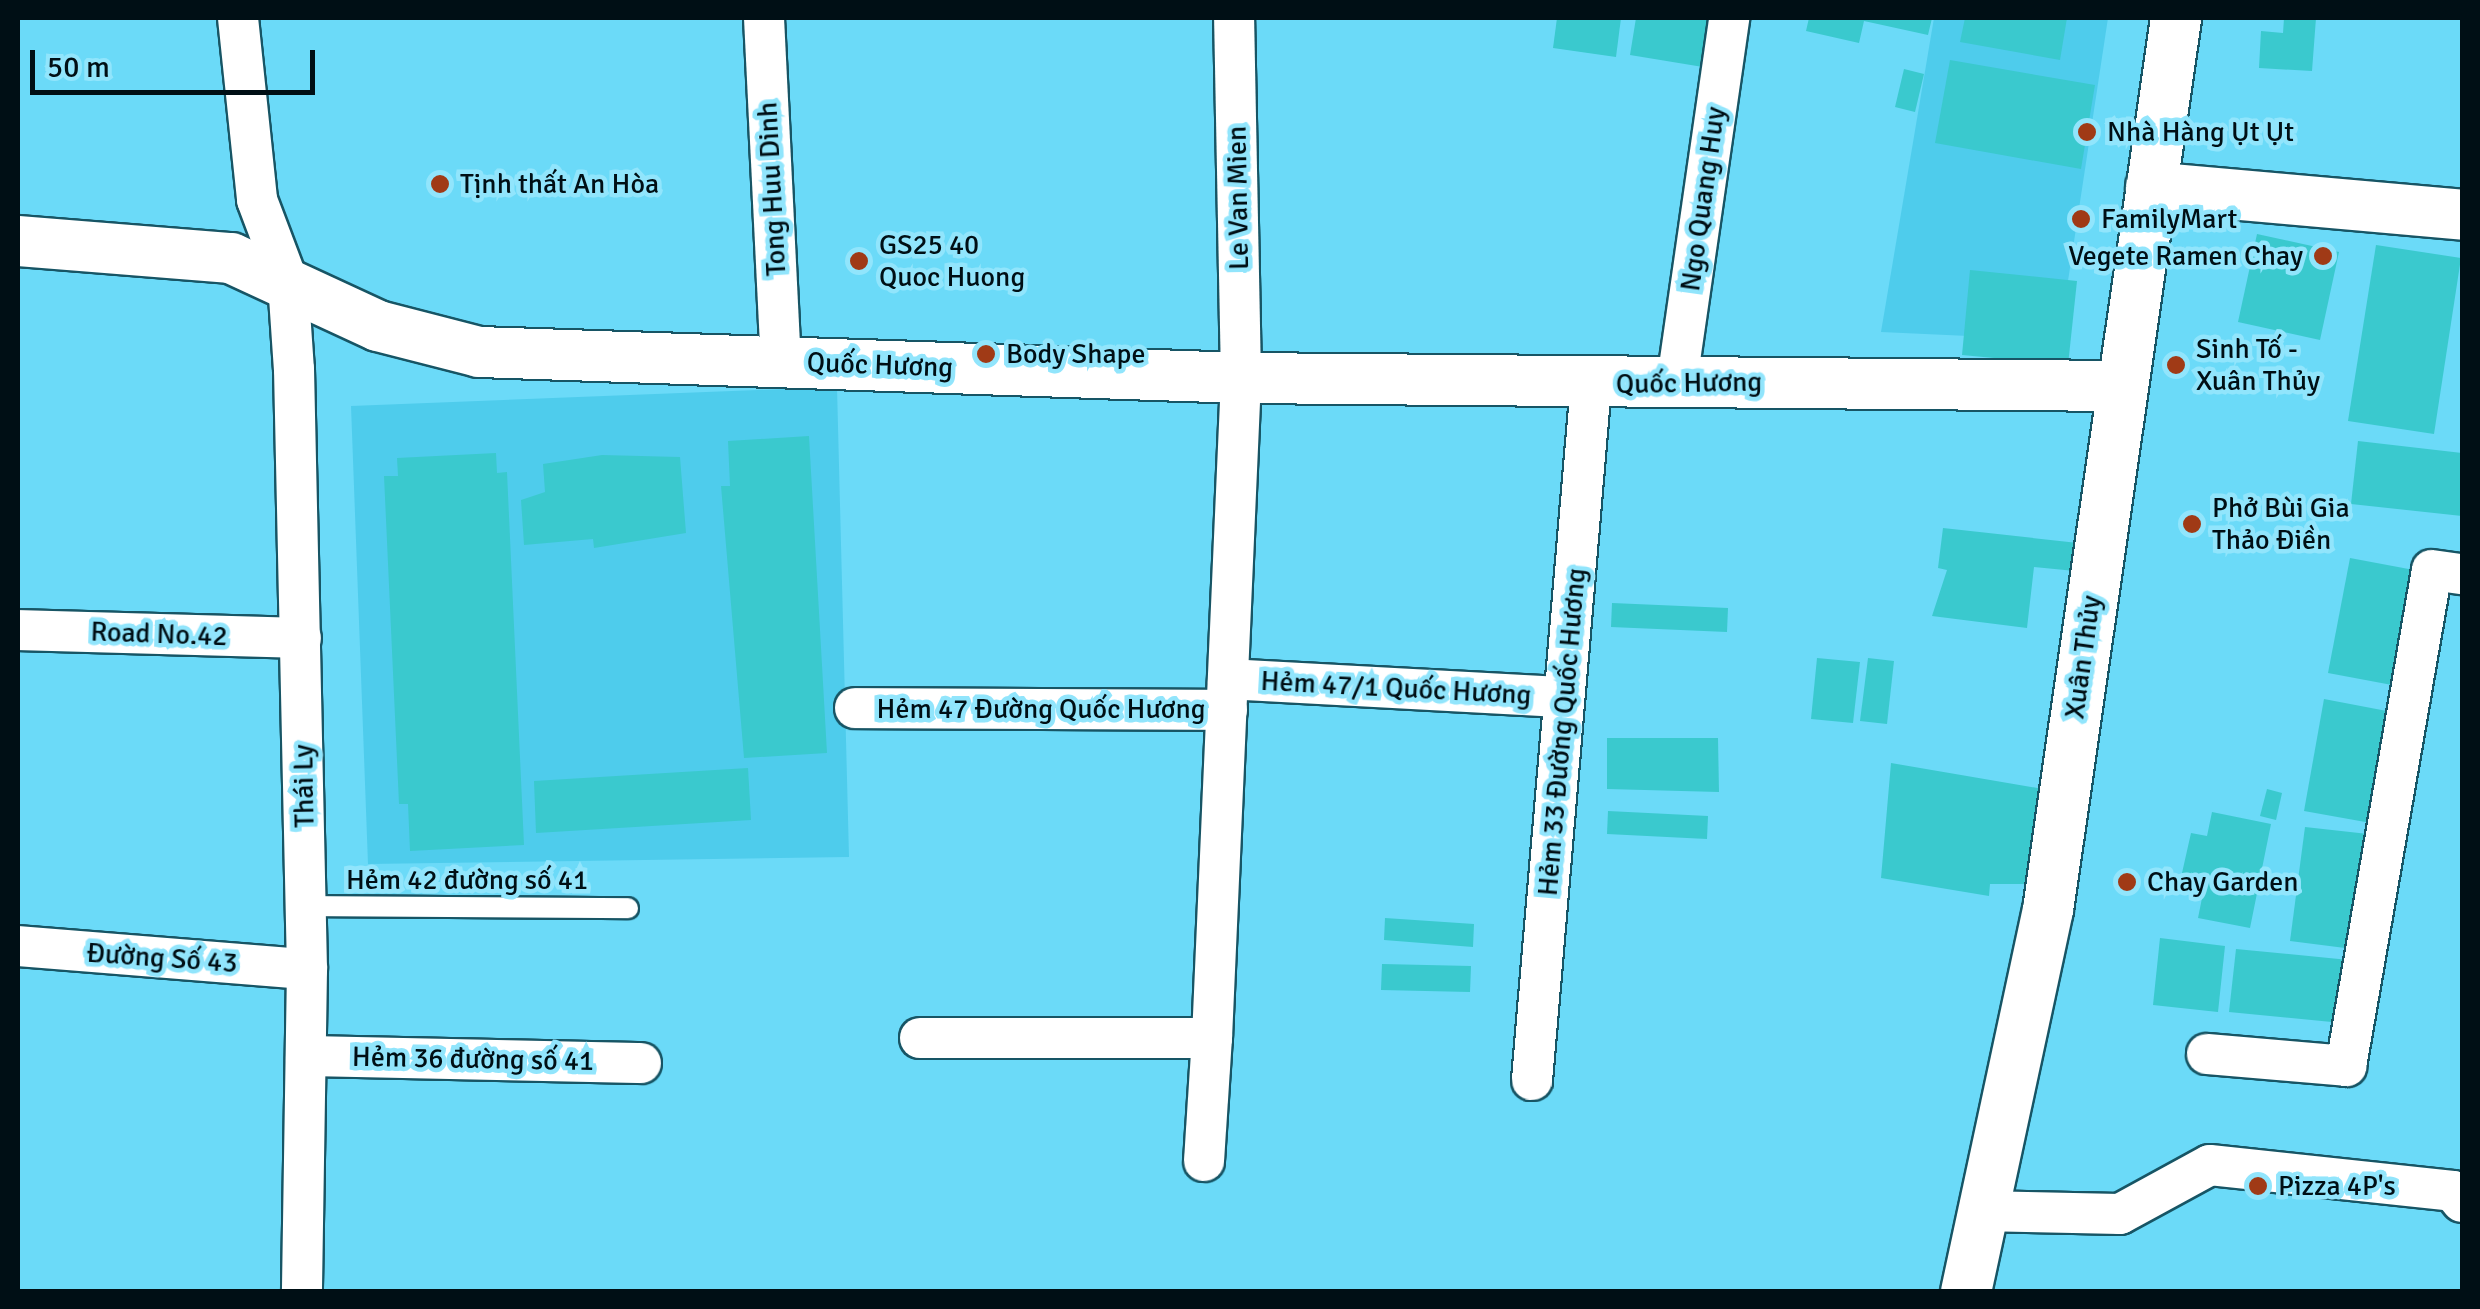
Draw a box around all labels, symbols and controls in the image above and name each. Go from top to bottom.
scale bar [35,30,320,92]
text: 50 m [47,49,110,86]
street label: Tong Huu Dinh [751,101,793,277]
street label: Ngo Quang Huy [1673,105,1733,293]
place label: Nhà Hàng Ụt Ụt [2107,115,2294,149]
marker: Nhà Hàng Ụt Ụt [2076,121,2098,143]
street label: Le Van Mien [1220,126,1256,270]
place label: Tịnh thất An Hòa [460,167,659,201]
marker: Tịnh thất An Hòa [429,173,451,195]
place label: FamilyMart [2101,202,2237,236]
marker: FamilyMart [2070,208,2092,230]
place label: GS25 40 Quoc Huong [879,228,1025,294]
place label: Vegete Ramen Chay [2068,239,2303,273]
marker: Vegete Ramen Chay [2312,245,2334,267]
marker: GS25 40 Quoc Huong [848,250,870,272]
place label: Sinh Tố - Xuân Thủy [2196,332,2320,398]
place label: Body Shape [1006,337,1145,371]
marker: Body Shape [975,343,997,365]
street label: Quốc Hương [806,346,954,384]
marker: Sinh Tố - Xuân Thủy [2165,354,2187,376]
street label: Quốc Hương [1616,365,1762,401]
place label: Phở Bùi Gia Thảo Điền [2212,491,2350,557]
marker: Phở Bùi Gia Thảo Điền [2181,513,2203,535]
street label: Hẻm 33 Đường Quốc Hương [1531,567,1593,897]
street label: Xuân Thủy [2058,593,2108,721]
street label: Road No.42 [90,615,228,653]
street label: Hẻm 47/1 Quốc Hương [1260,664,1532,712]
street label: Hẻm 47 Đường Quốc Hương [877,692,1205,726]
street label: Thái Ly [286,744,322,828]
street label: Hẻm 42 đường số 41 [346,863,588,897]
place label: Chay Garden [2147,865,2299,899]
marker: Chay Garden [2116,871,2138,893]
street label: Đường Số 43 [85,936,239,980]
street label: Hẻm 36 đường số 41 [352,1040,594,1078]
place label: Pizza 4P's [2278,1169,2396,1203]
marker: Pizza 4P's [2247,1175,2269,1197]

